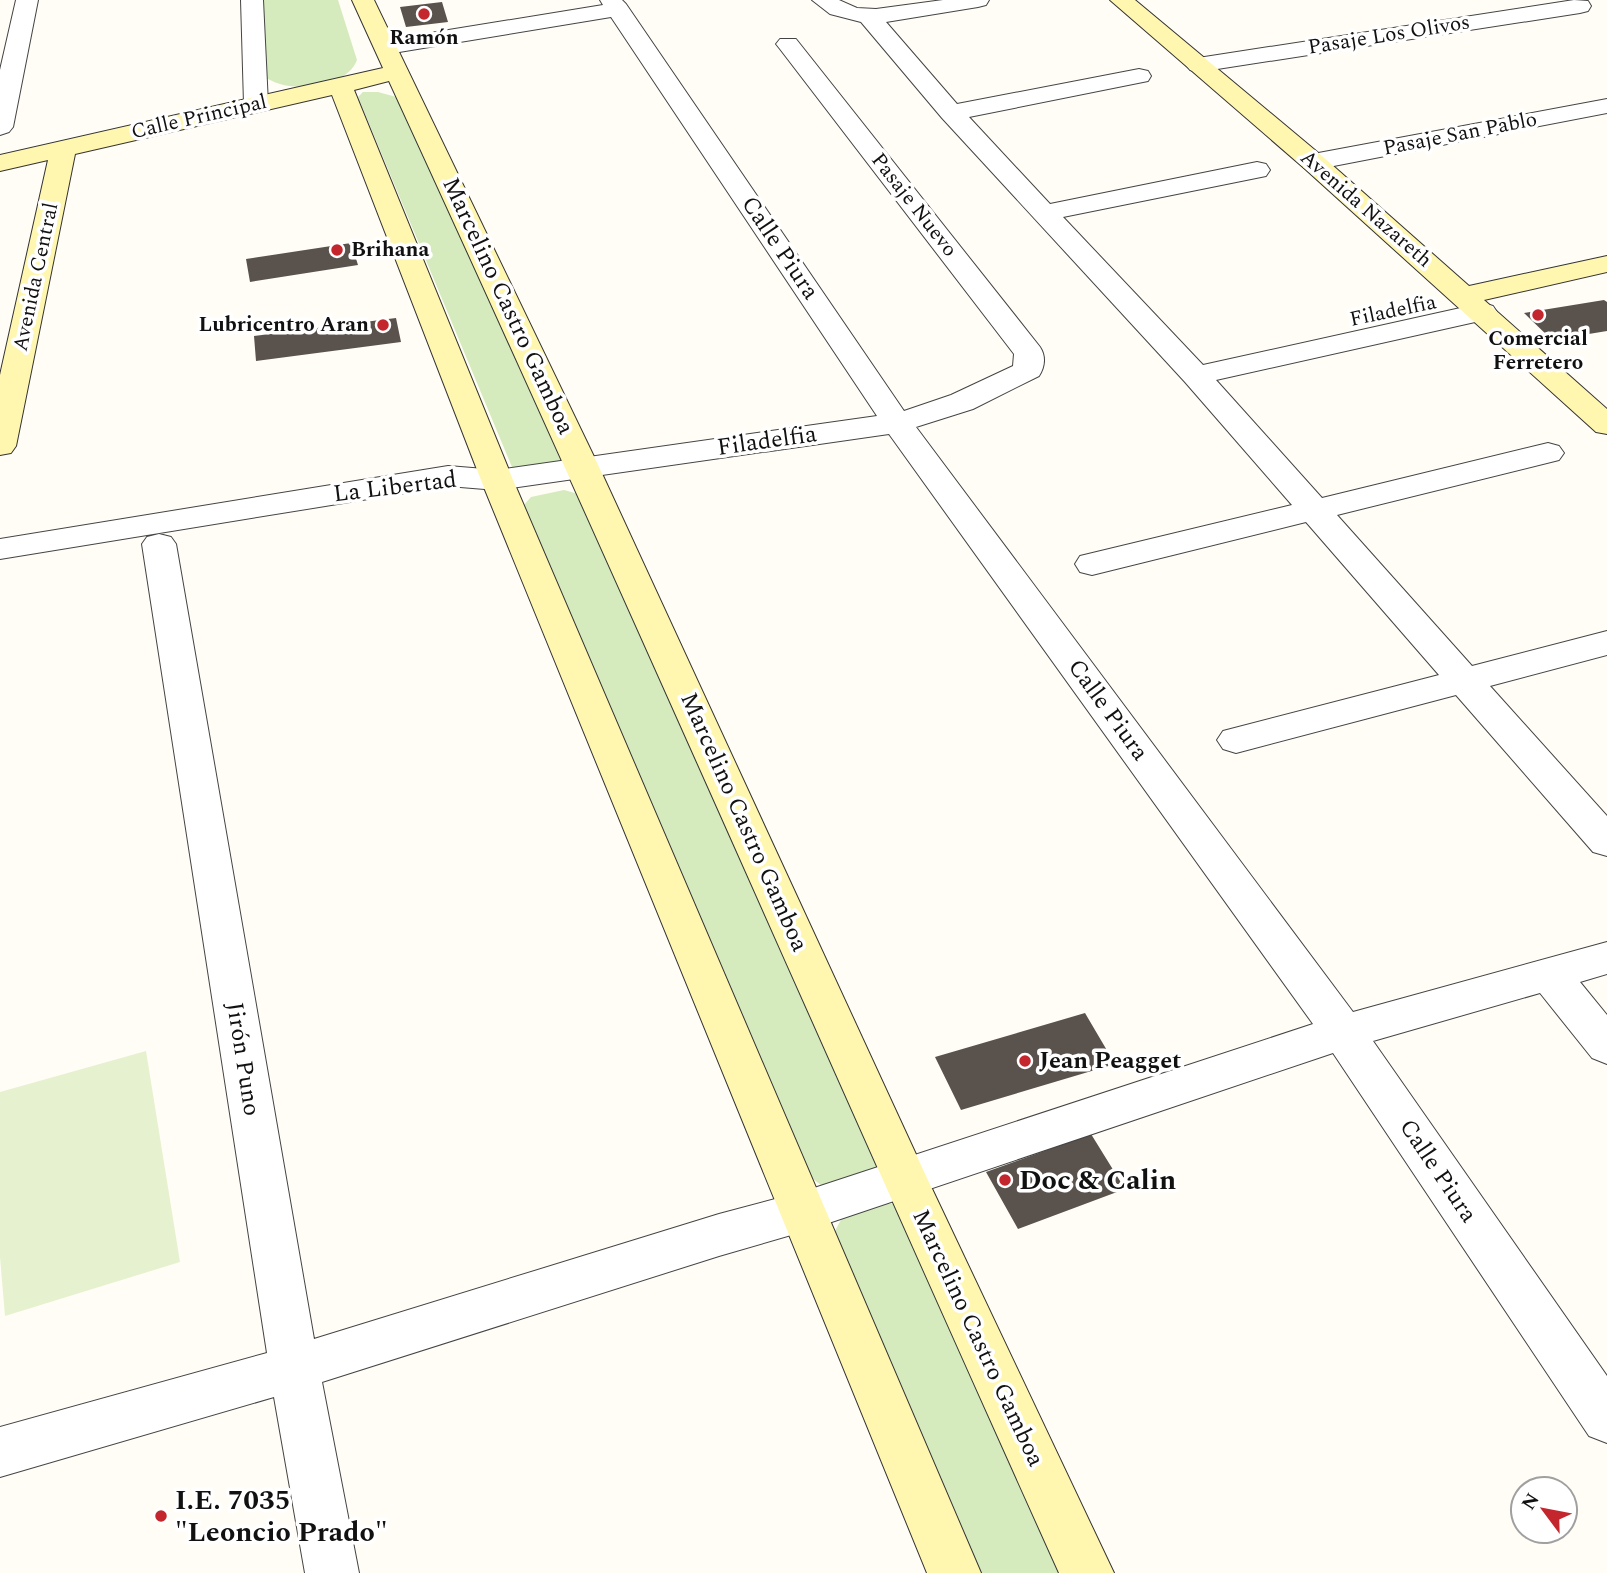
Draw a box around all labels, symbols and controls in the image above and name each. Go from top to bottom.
marker: Ramón [416,6,432,22]
street label: Pasaje Los Olivos [1306,6,1472,64]
place label: Ramón [389,22,459,54]
street label: Calle Principal [128,86,270,148]
street label: Pasaje San Pablo [1380,103,1540,165]
street label: Avenida Nazareth [1293,142,1439,276]
street label: Pasaje Nuevo [863,146,965,264]
street label: Marcelino Castro Gamboa [432,171,584,441]
street label: Calle Piura [732,189,828,307]
street label: Avenida Central [5,200,67,354]
place label: Brihana [351,234,429,266]
marker: Brihana [329,242,345,258]
street label: Filadelfia [1347,286,1440,336]
marker: Comercial Ferretero [1530,307,1546,323]
place label: Lubricentro Aran [199,309,369,341]
marker: Lubricentro Aran [375,317,391,333]
place label: Comercial Ferretero [1488,323,1588,379]
street label: Filadelfia [715,416,819,466]
street label: La Libertad [331,462,459,512]
street label: Calle Piura [1059,651,1158,769]
street label: Marcelino Castro Gamboa [671,687,818,958]
street label: Jirón Puno [216,999,270,1119]
place label: Jean Peagget [1039,1043,1181,1079]
marker: Jean Peagget [1017,1053,1033,1069]
street label: Calle Piura [1390,1112,1486,1230]
place label: Doc & Calin [1019,1159,1176,1202]
marker: Doc & Calin [997,1172,1013,1188]
street label: Marcelino Castro Gamboa [902,1203,1054,1473]
north arrow [1509,1475,1579,1545]
place label: I.E. 7035 "Leoncio Prado" [175,1479,388,1554]
text: N [1514,1488,1547,1516]
marker: I.E. 7035 "Leoncio Prado" [153,1508,169,1524]

